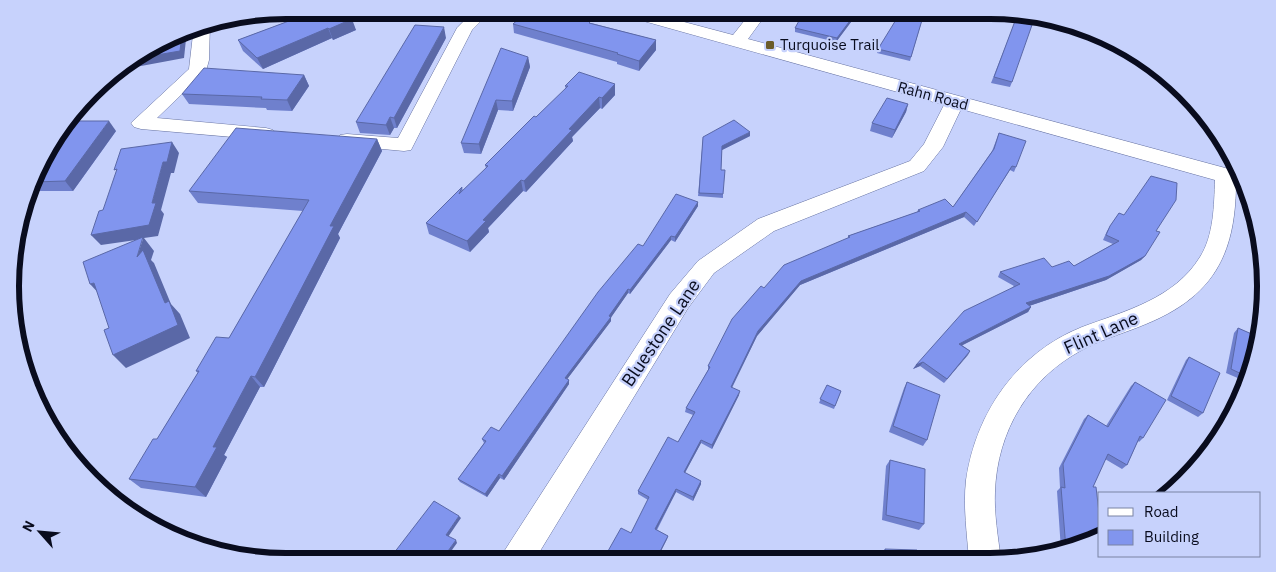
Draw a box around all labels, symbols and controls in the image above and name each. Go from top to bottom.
place label: Turquoise Trail [780,35,879,54]
marker: Turquoise Trail [764,39,776,51]
street label: Rahn Road [896,77,971,114]
street label: Bluestone Lane [616,274,705,391]
street label: Flint Lane [1060,306,1142,359]
legend [1098,492,1261,557]
text: Road [1144,502,1179,521]
north arrow [15,507,65,557]
text: N [18,517,39,535]
text: Building [1144,527,1199,546]

